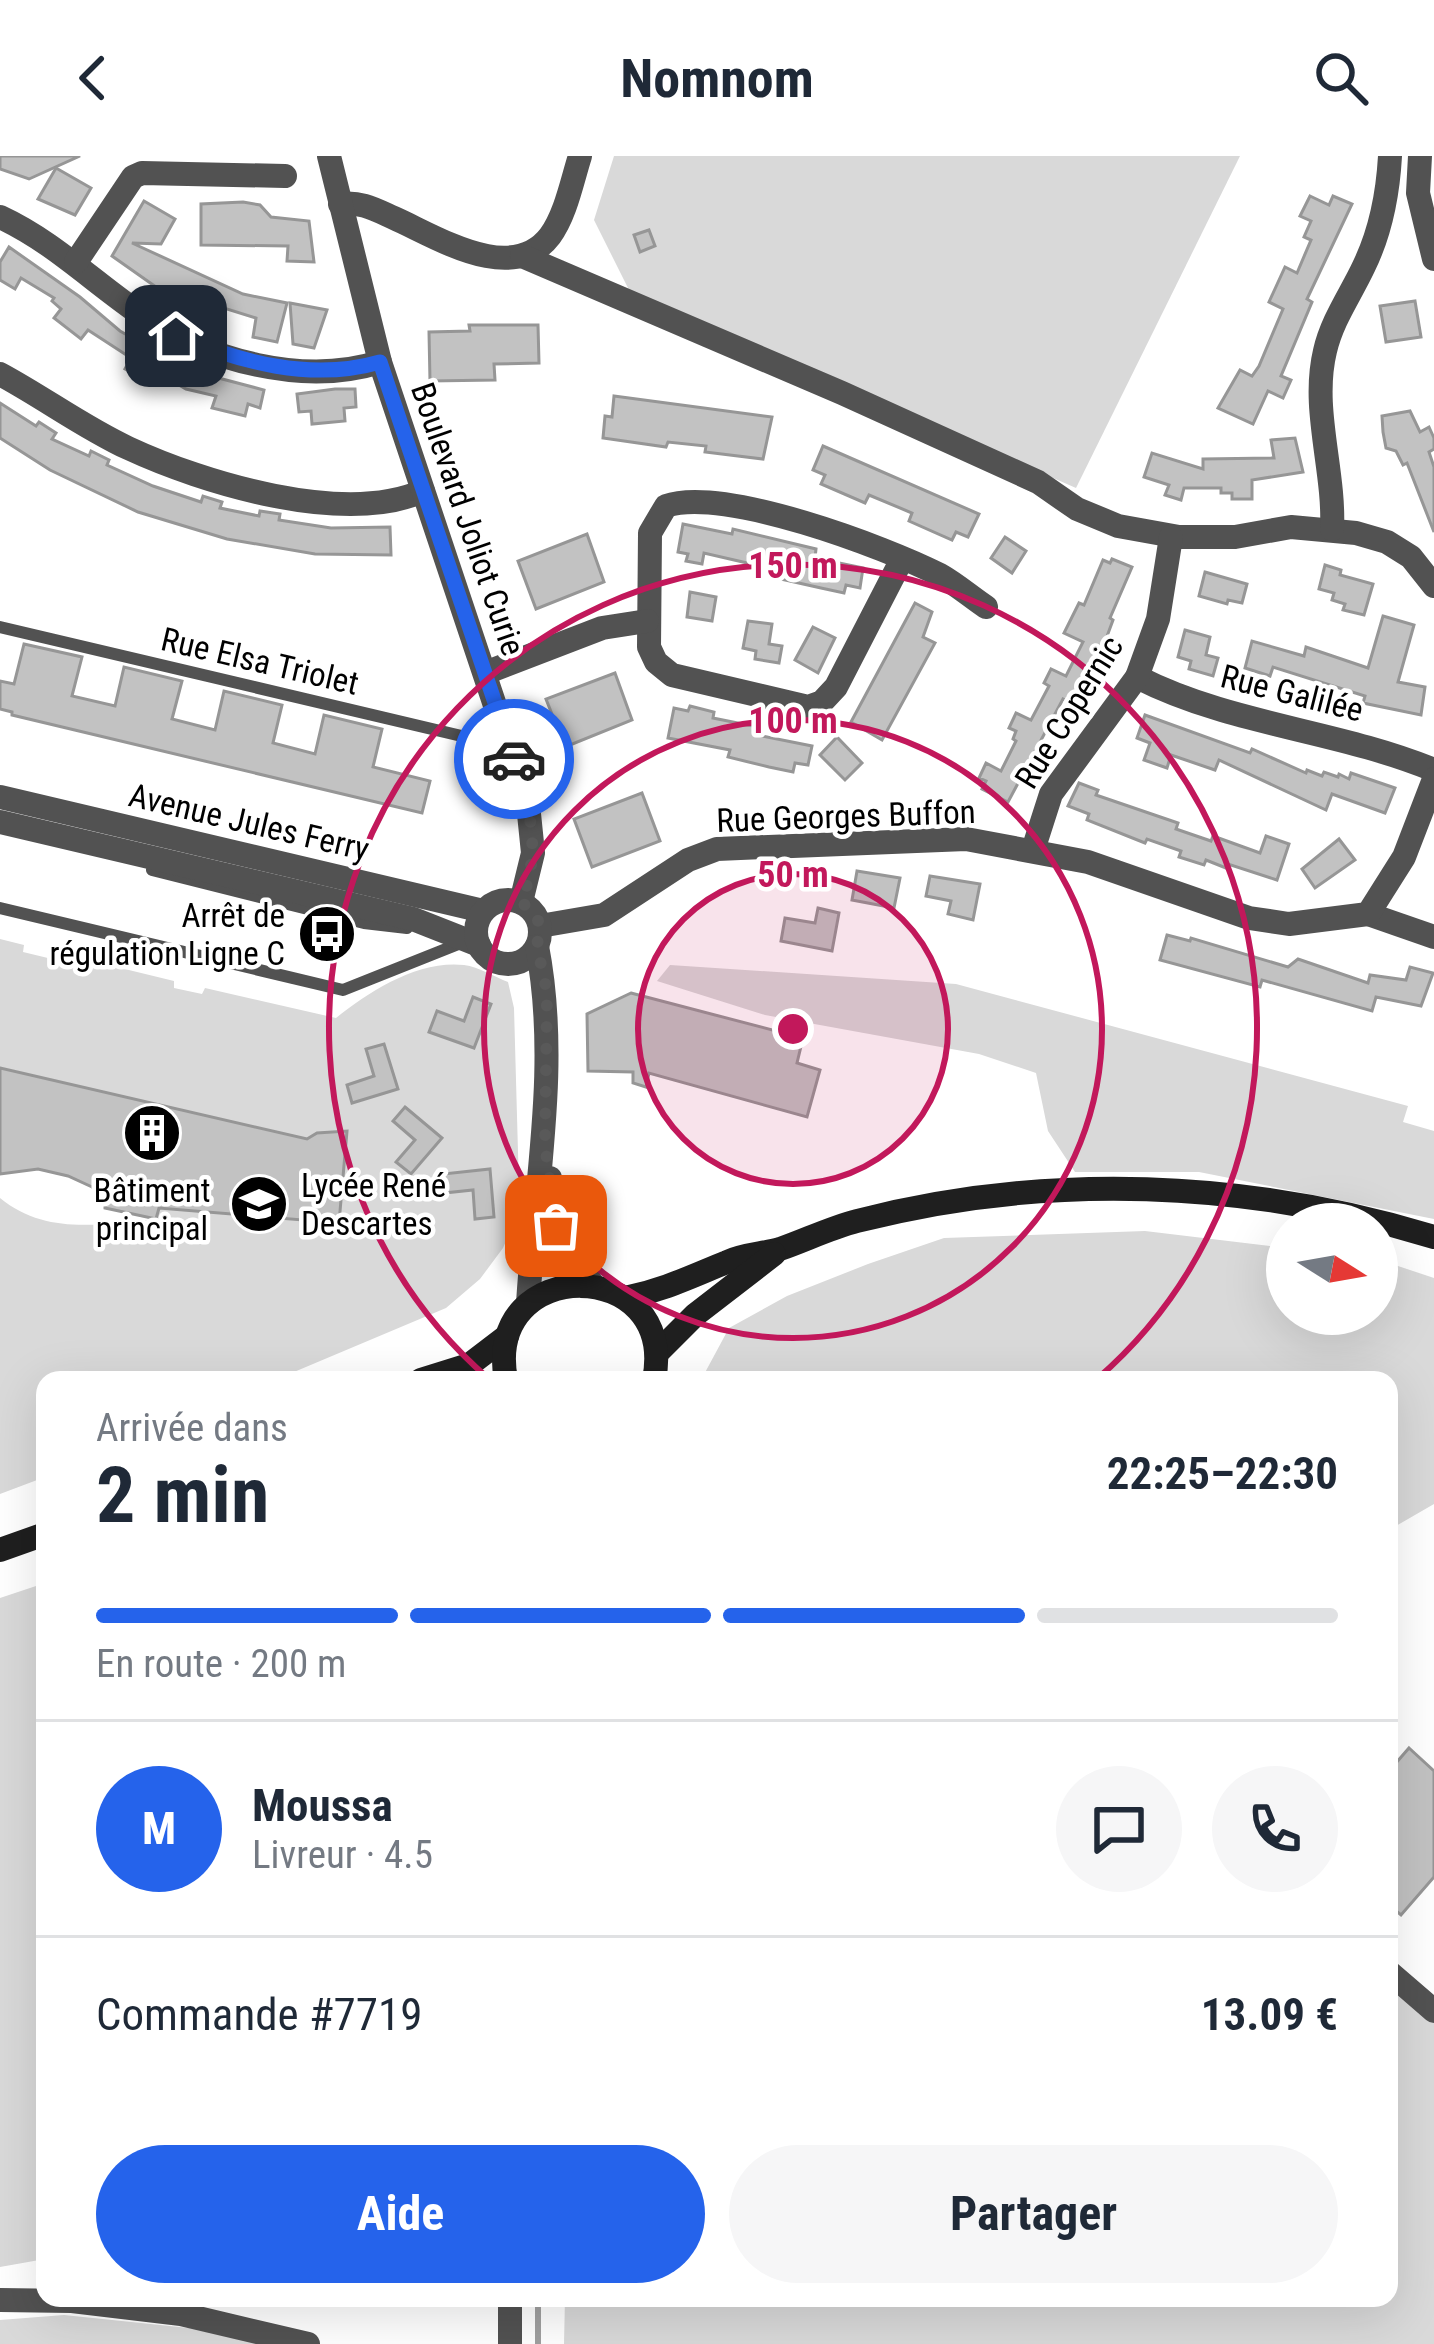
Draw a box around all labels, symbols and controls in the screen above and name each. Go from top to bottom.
icon: back [60,45,126,111]
icon: search [1308,45,1374,111]
text: Nomnom [620,47,814,110]
pin [125,285,227,387]
icon: home [143,303,209,369]
street label: Boulevard Joliot Curie [403,377,533,661]
text: 150 m [748,545,838,587]
street label: Rue Elsa Triolet [158,619,362,703]
street label: Rue Copernic [1007,629,1131,795]
street label: Rue Galilée [1217,656,1367,730]
courier [454,699,574,819]
text: 100 m [748,700,838,742]
icon: car [481,726,547,792]
street label: Avenue Jules Ferry [125,775,373,869]
street label: Rue Georges Buffon [716,792,976,840]
text: 50 m [757,854,829,896]
place label: Arrêt de régulation Ligne C [49,896,285,973]
bus stop icon: Arrêt de régulation Ligne C [296,903,358,965]
centre of rings [772,1008,814,1050]
building icon: Bâtiment principal [121,1102,183,1164]
place label: Lycée René Descartes [301,1166,446,1243]
place label: Bâtiment principal [93,1171,211,1248]
school or university icon: Lycée René Descartes [228,1173,290,1235]
pin [505,1175,607,1277]
icon: bag [523,1193,589,1259]
north arrow [1266,1203,1398,1335]
map controls [1266,1203,1398,1335]
text: Arrivée dans [96,1405,288,1451]
text: 22:25–22:30 [1107,1447,1338,1500]
text: 2 min [96,1450,269,1541]
text: En route · 200 m [96,1641,346,1687]
button: chat [1056,1766,1182,1892]
button: phone [1212,1766,1338,1892]
text: Moussa [252,1779,393,1832]
text: M [142,1802,176,1855]
text: Livreur · 4.5 [252,1832,433,1878]
text: Commande #7719 [96,1988,422,2041]
text: 13.09 € [1201,1988,1338,2041]
button: Aide [96,2145,705,2283]
button: Partager [729,2145,1338,2283]

